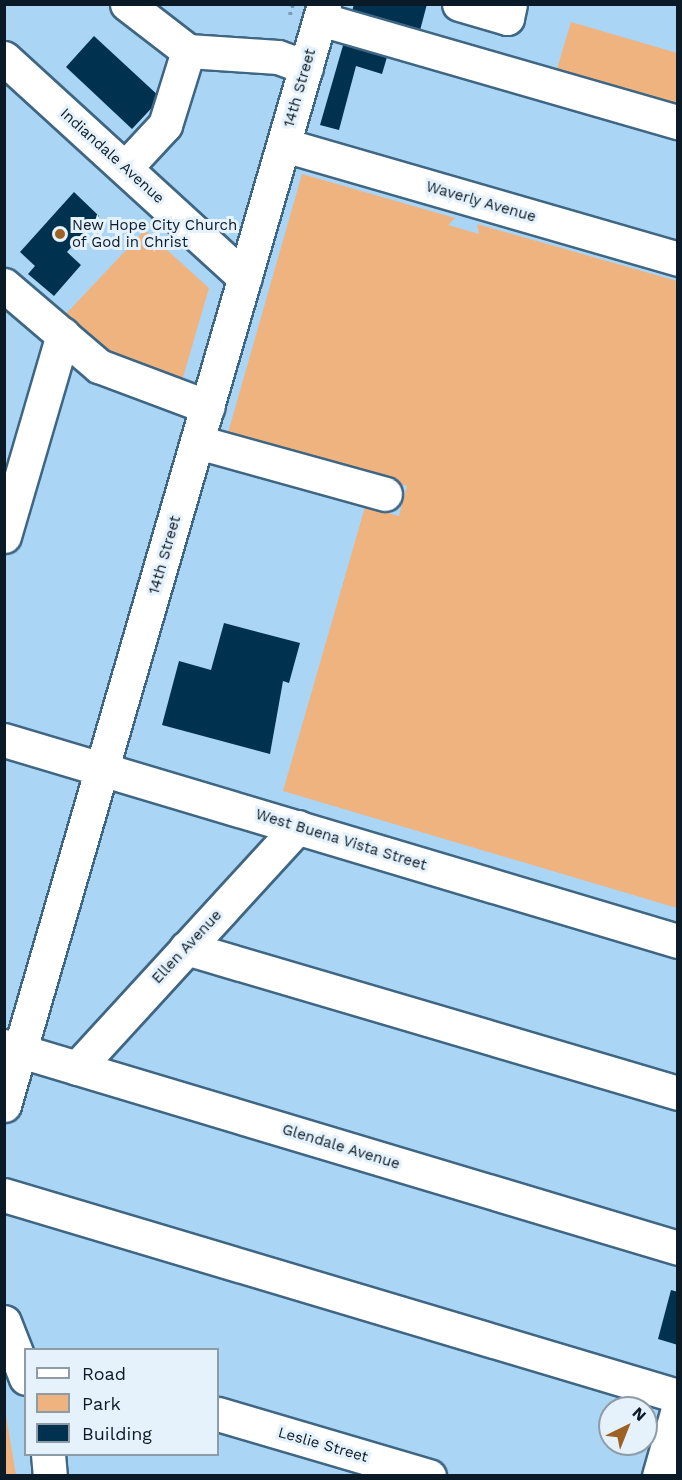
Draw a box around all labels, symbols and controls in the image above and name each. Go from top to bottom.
street label: 14th Street [280,47,320,129]
street label: Indiandale Avenue [56,104,168,208]
street label: Waverly Avenue [423,178,539,226]
place label: New Hope City Church of God in Christ [72,216,238,251]
marker: New Hope City Church of God in Christ [53,227,67,241]
street label: 14th Street [145,514,185,596]
street label: West Buena Vista Street [253,805,429,875]
street label: Ellen Avenue [148,906,226,988]
street label: Glendale Avenue [280,1120,402,1174]
legend [24,1348,219,1456]
text: Road [82,1363,126,1384]
text: Park [82,1393,121,1414]
north arrow [598,1396,658,1456]
text: N [628,1403,650,1425]
text: Building [82,1423,152,1444]
street label: Leslie Street [276,1424,370,1466]

